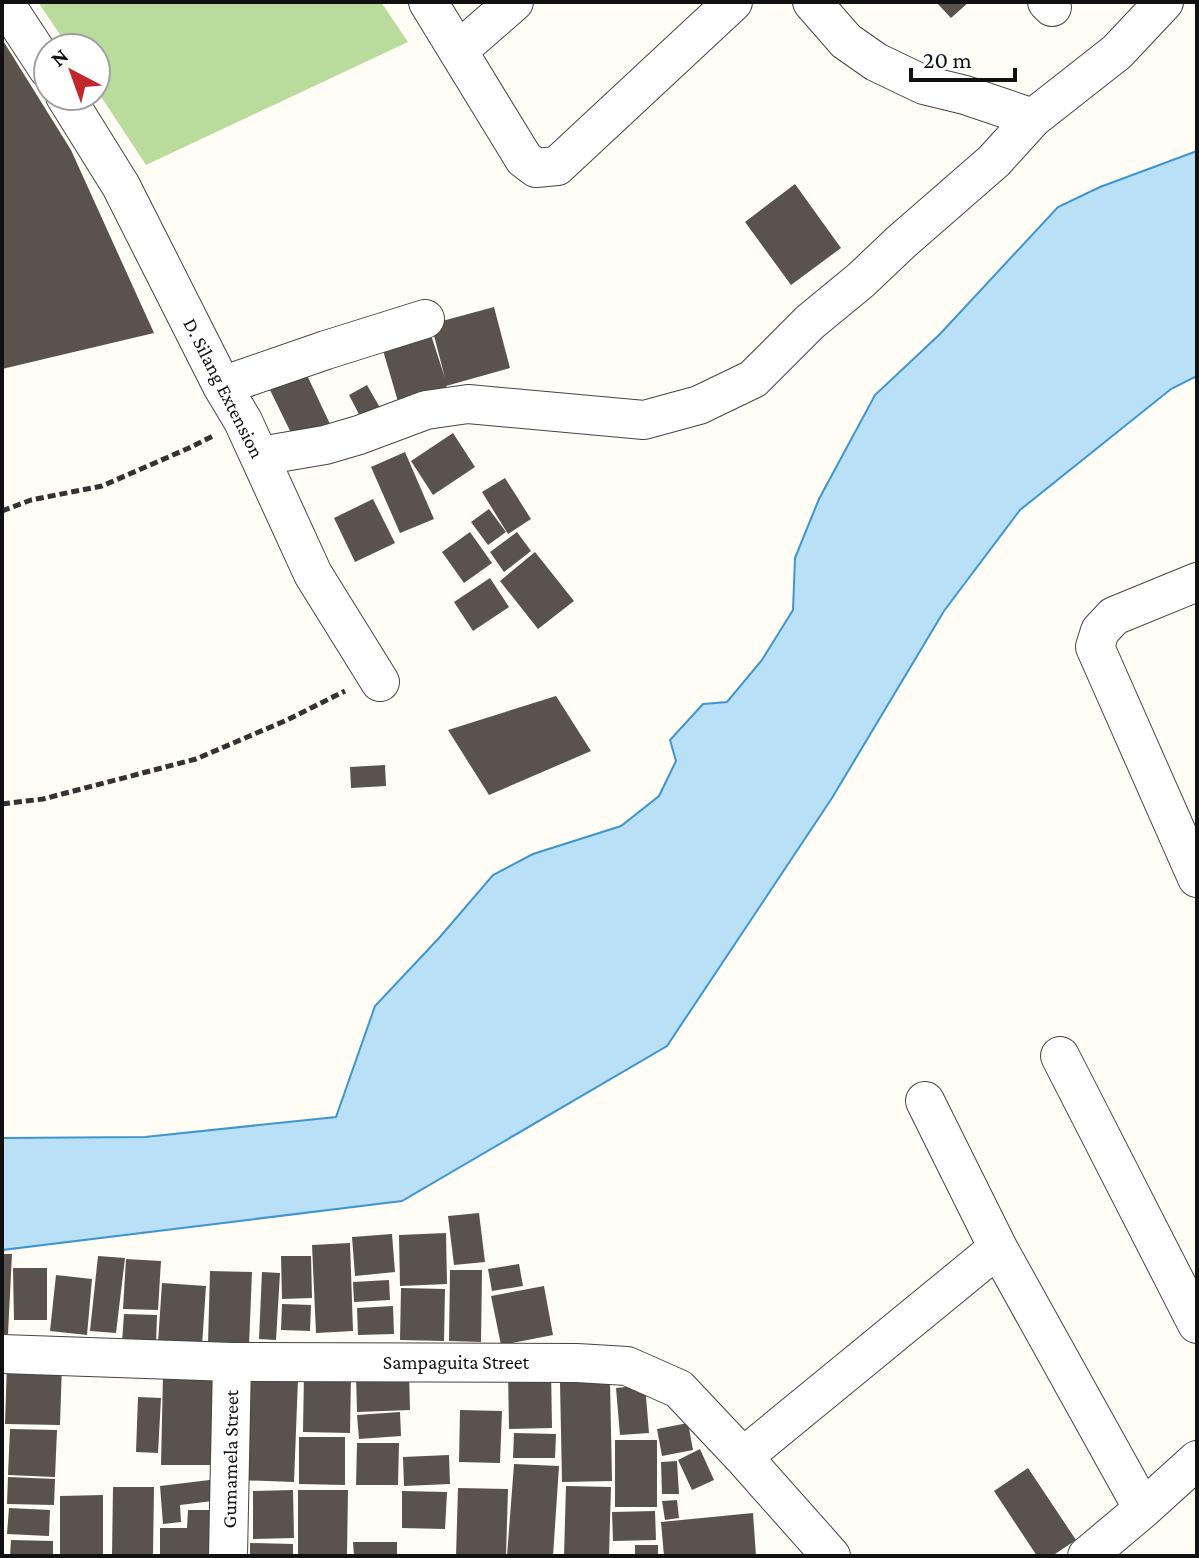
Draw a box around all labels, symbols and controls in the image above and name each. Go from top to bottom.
north arrow [32,32,112,112]
scale bar [911,32,1015,82]
text: N [45,43,73,72]
text: 20 m [923,46,972,73]
street label: D. Silang Extension [178,314,269,462]
street label: Sampaguita Street [383,1351,530,1374]
street label: Gumamela Street [218,1389,242,1528]

